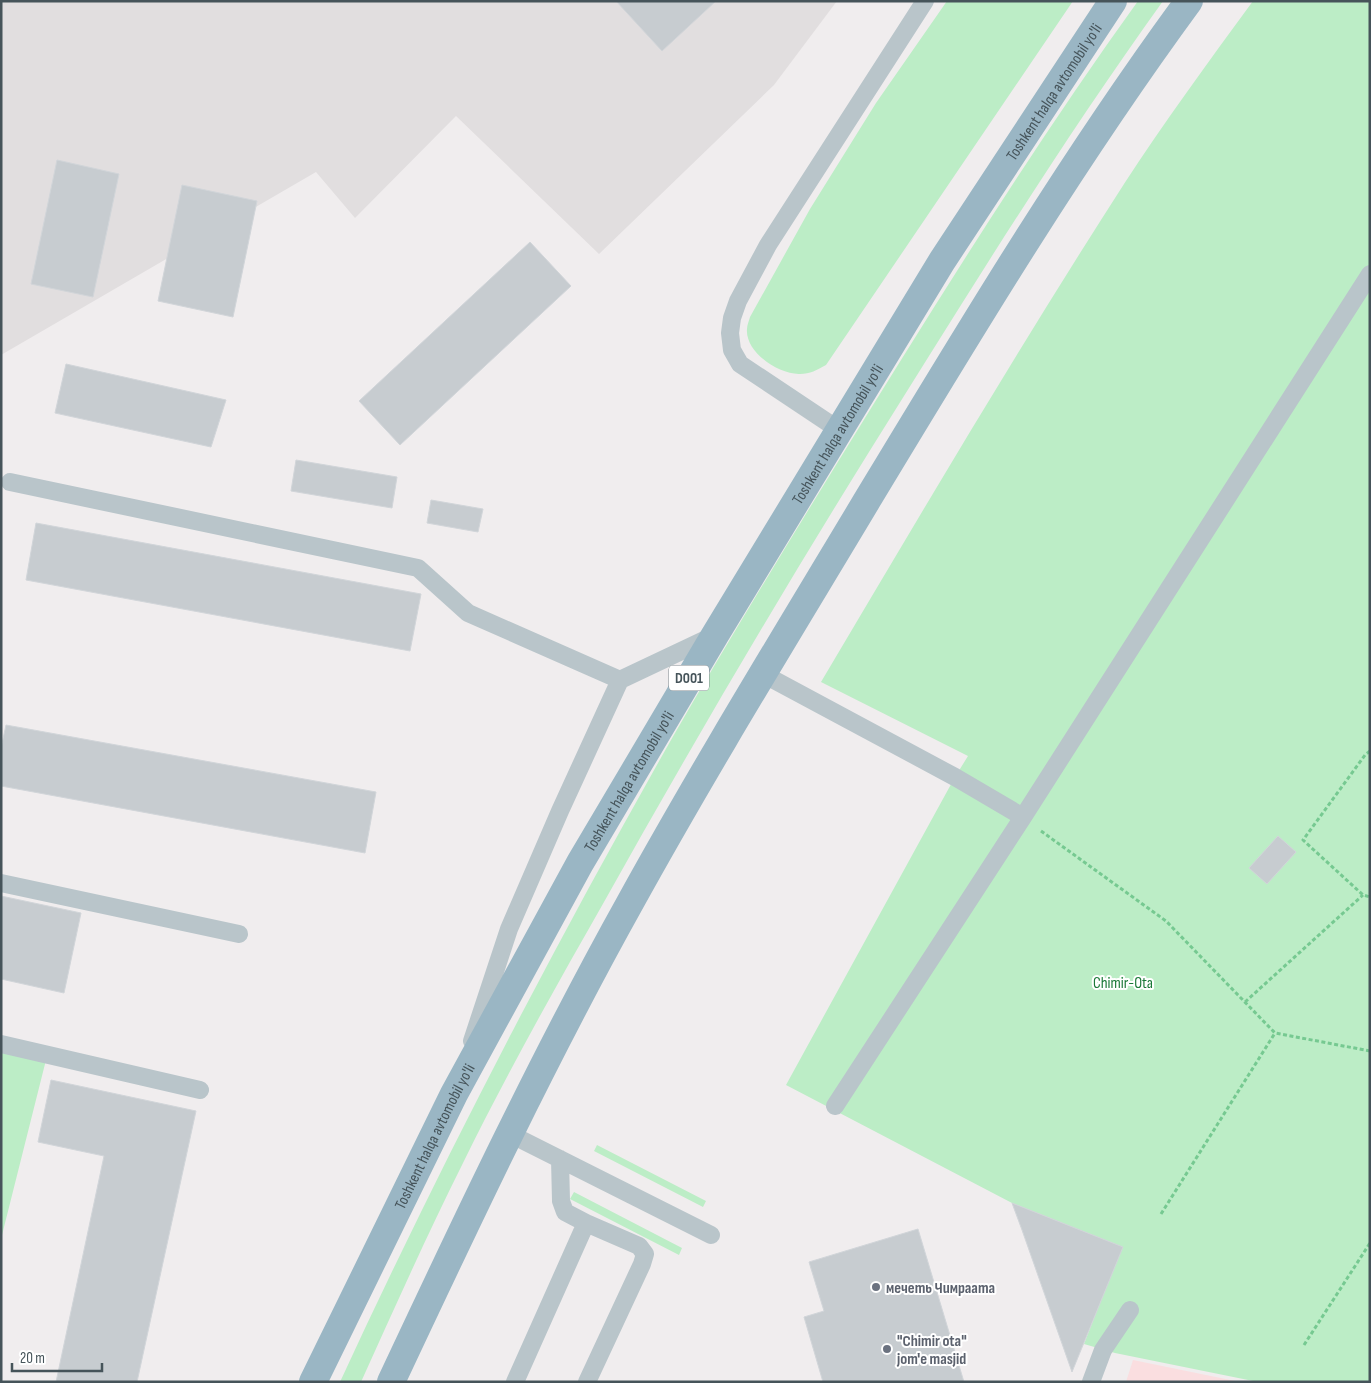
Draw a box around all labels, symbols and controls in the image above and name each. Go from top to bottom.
street label: Toshkent halqa avtomobil yo'li [1003,20,1107,165]
street label: Toshkent halqa avtomobil yo'li [789,361,888,508]
road number: D001 [669,666,709,690]
street label: Toshkent halqa avtomobil yo'li [581,708,679,856]
park label: Chimir-Ota [1093,974,1153,993]
street label: Toshkent halqa avtomobil yo'li [391,1061,480,1213]
place label: мечеть Чимраата [886,1279,995,1298]
marker: мечеть Чимраата [870,1281,882,1293]
place label: "Chimir ota" jom'e masjid [896,1332,967,1369]
scale bar [12,1340,102,1372]
marker: "Chimir ota" jom'e masjid [881,1343,893,1355]
text: 20 m [20,1349,45,1368]

